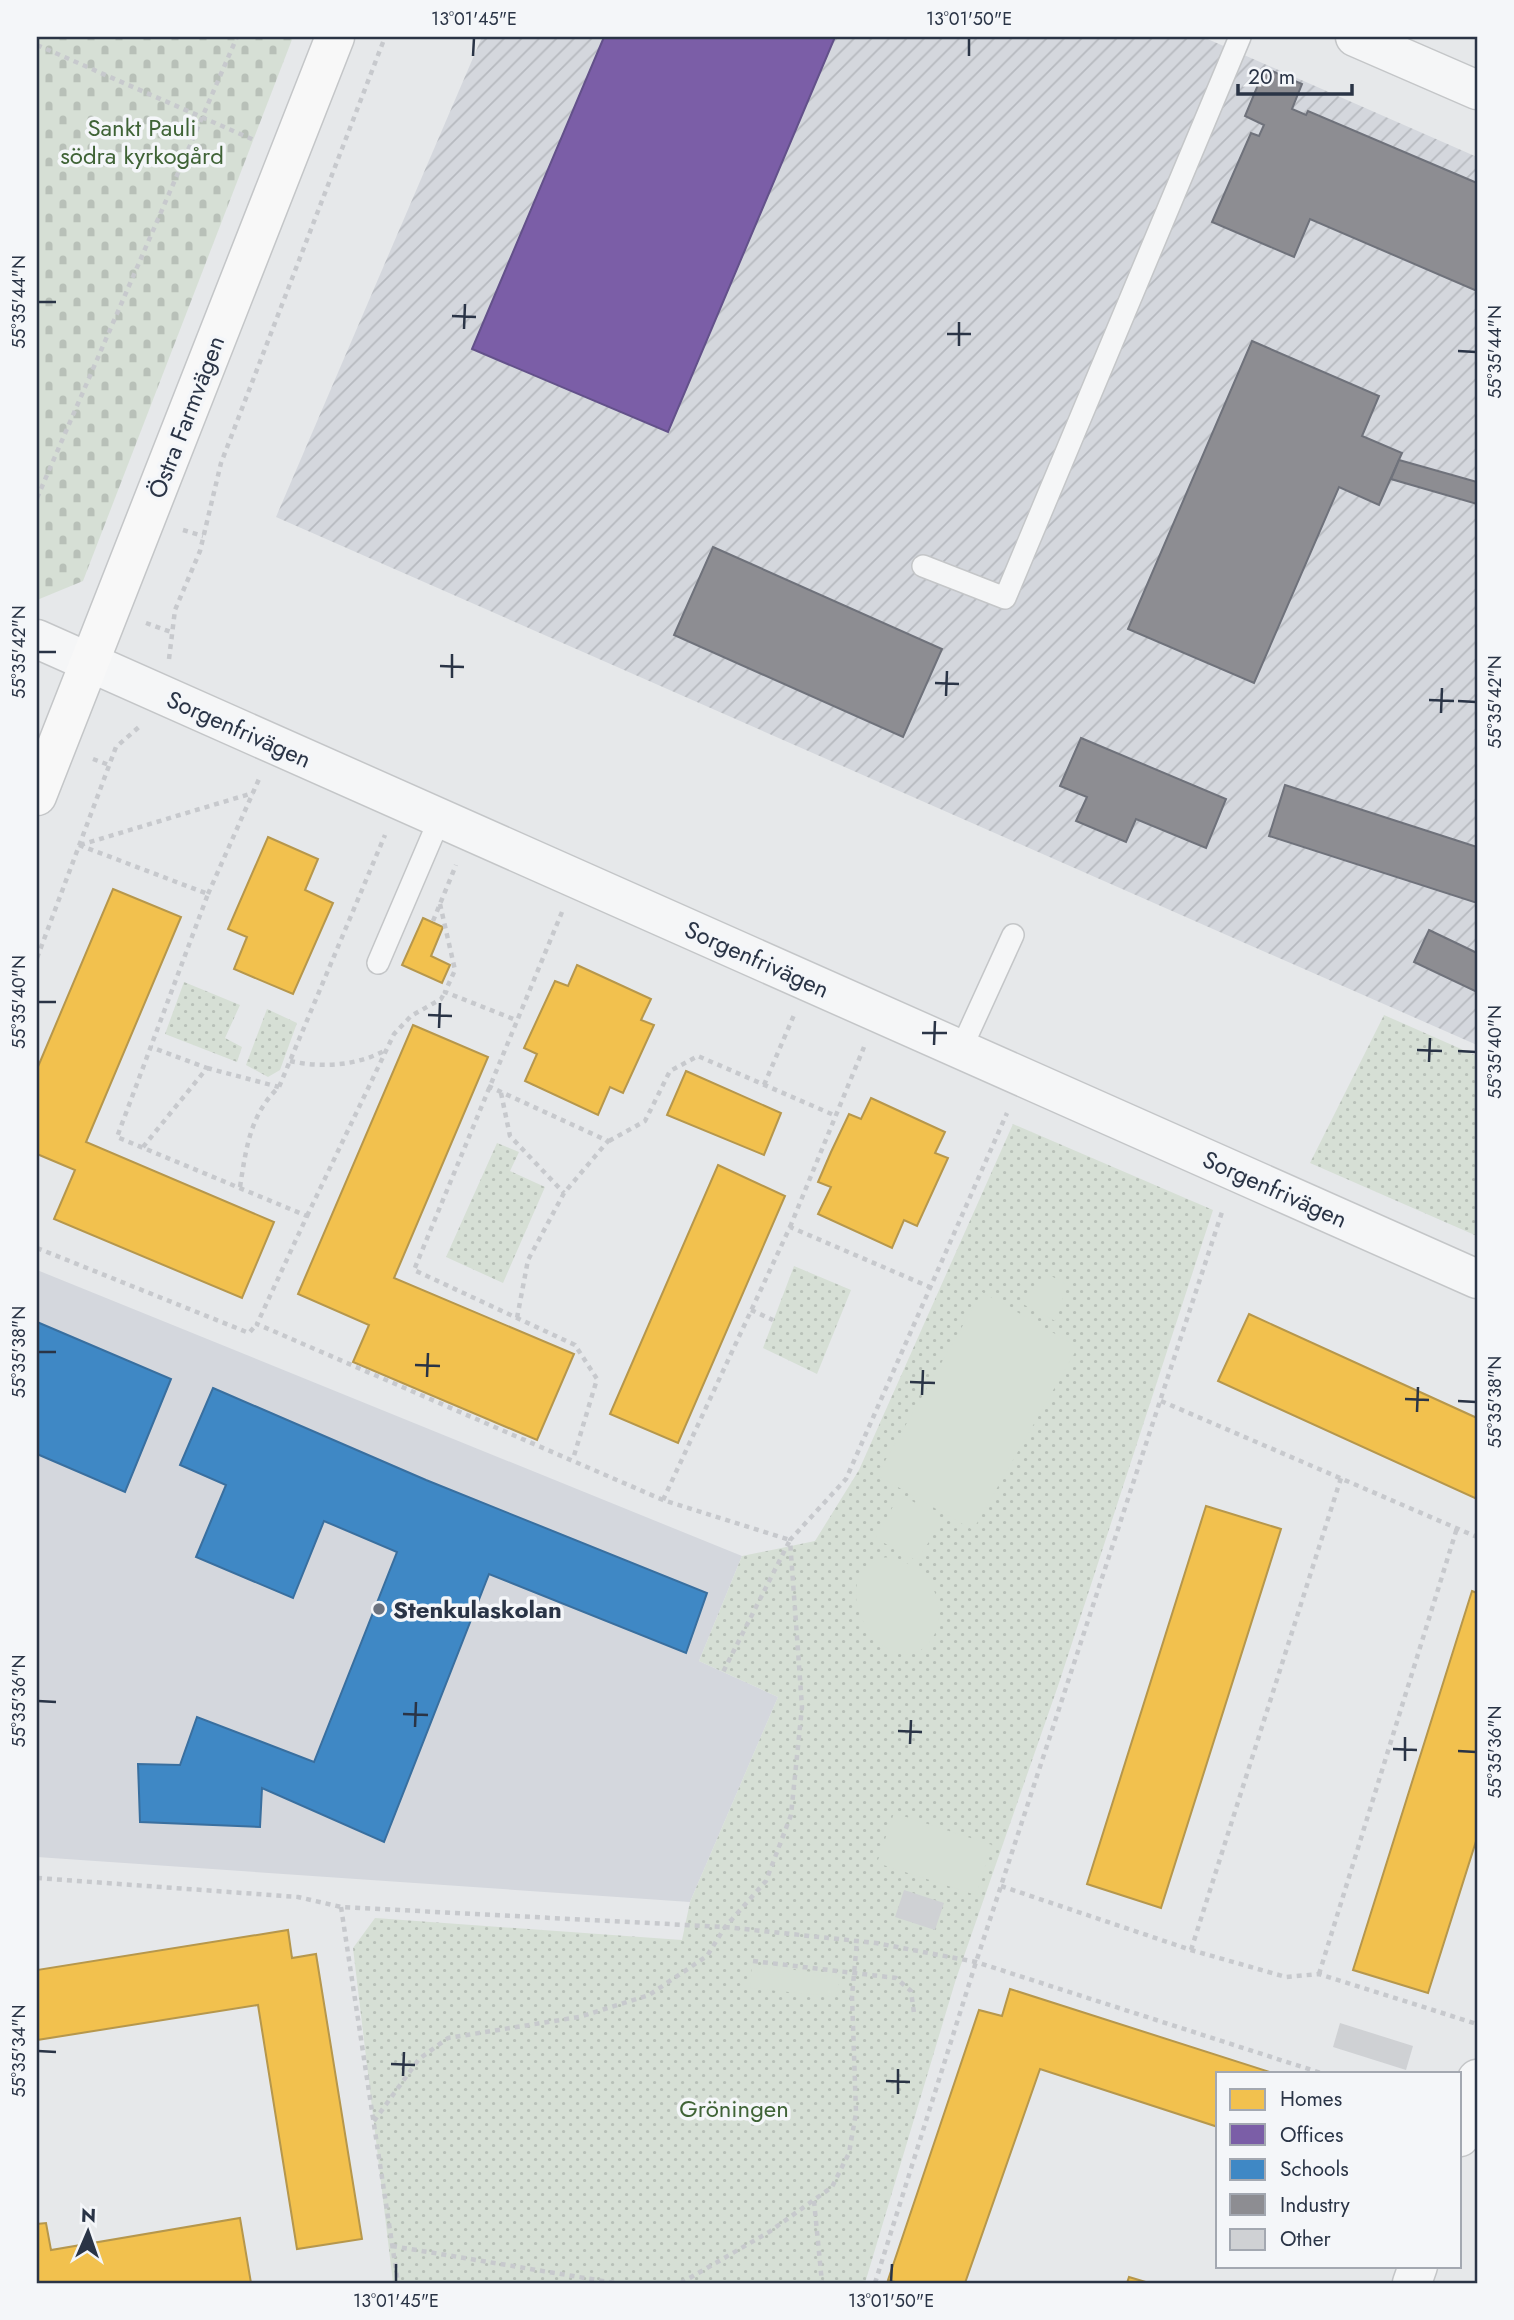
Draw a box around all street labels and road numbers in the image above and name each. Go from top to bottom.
street label: Östra Farmvägen [139,330,233,504]
street label: Sorgenfrivägen [161,682,317,776]
street label: Sorgenfrivägen [679,912,835,1006]
street label: Sorgenfrivägen [1197,1142,1353,1236]

